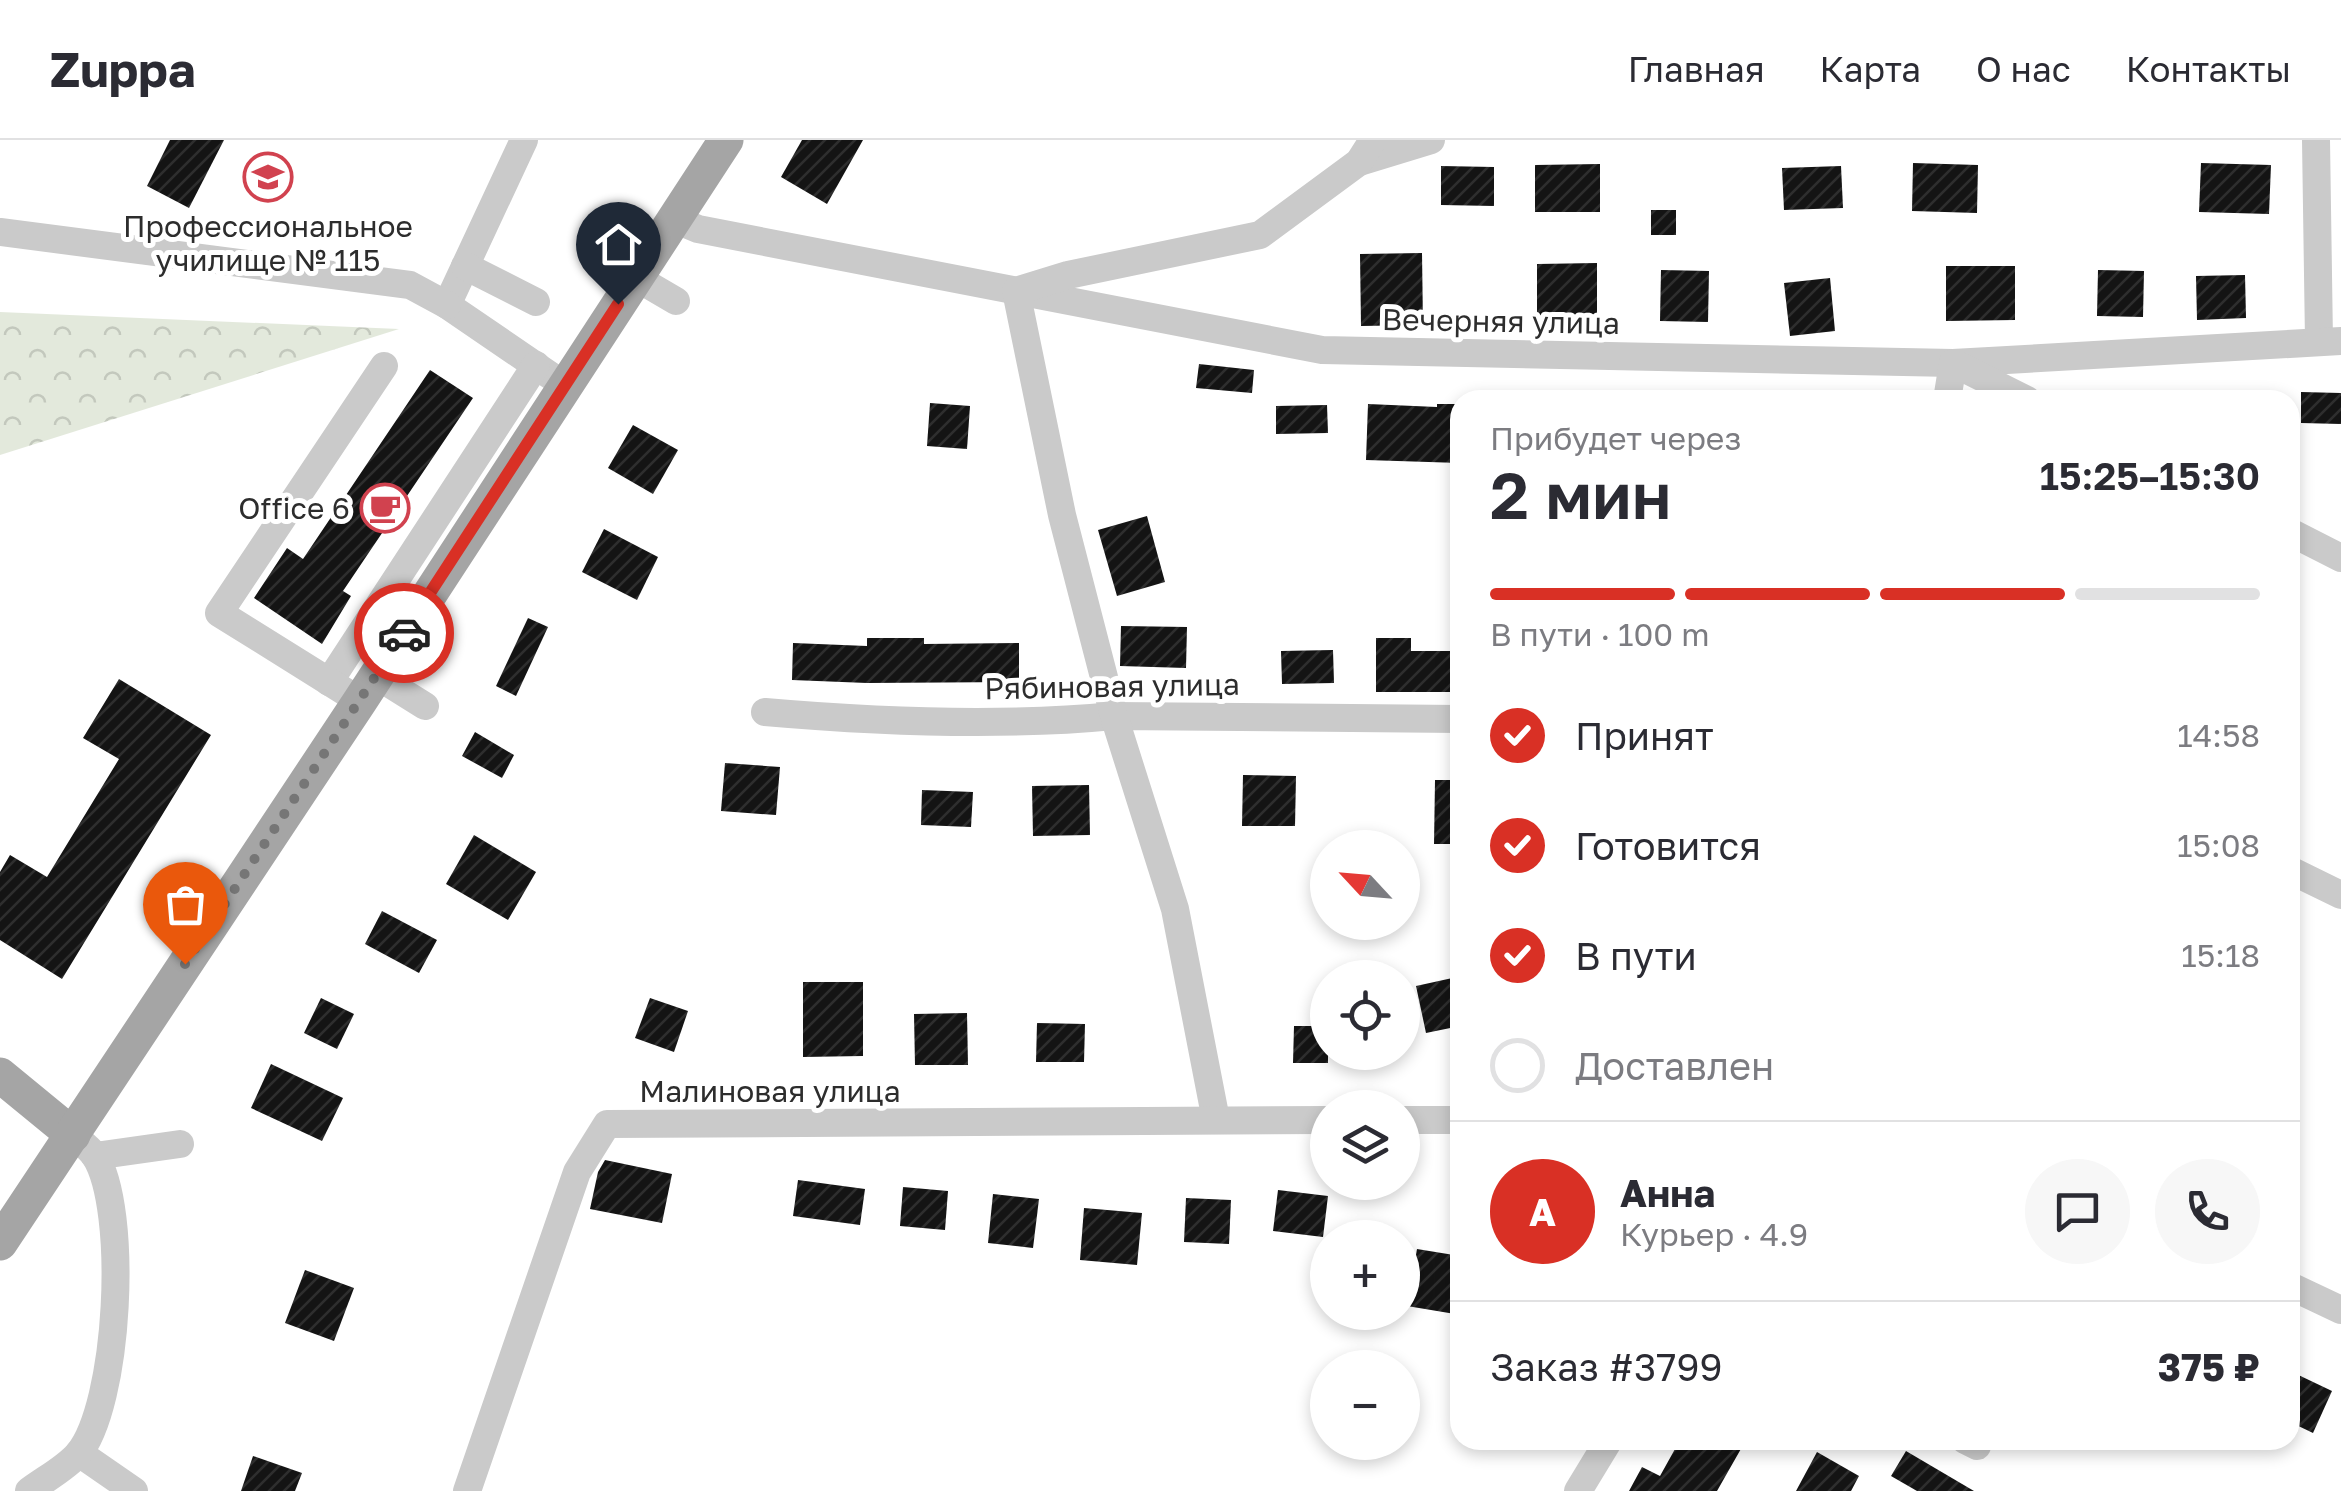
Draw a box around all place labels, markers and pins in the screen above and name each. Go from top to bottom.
school or university icon: Профессиональное училище № 115 [242,151,294,203]
pin [576,202,661,305]
place label: Профессиональное училище № 115 [123,208,413,278]
cafe icon: Office 6 [359,482,411,534]
place label: Office 6 [238,490,350,526]
pin [143,862,228,965]

